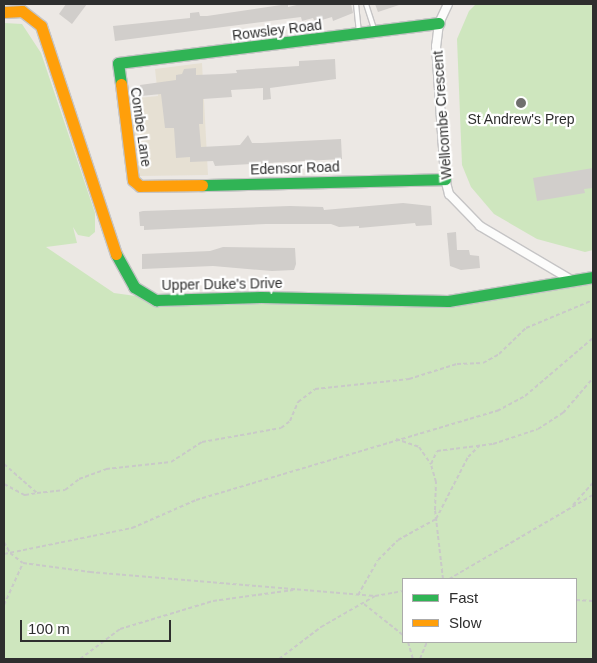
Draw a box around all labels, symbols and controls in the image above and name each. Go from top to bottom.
street label: Rowsley Road [231,16,323,44]
street label: Wellcombe Crescent [429,50,455,180]
street label: Combe Lane [127,86,155,168]
marker: St Andrew's Prep [515,97,527,109]
place label: St Andrew's Prep [467,111,575,127]
street label: Edensor Road [250,158,340,178]
street label: Upper Duke's Drive [161,275,283,293]
legend [402,578,577,643]
text: Fast [449,589,478,606]
scale bar [22,610,174,642]
text: Slow [449,614,482,631]
text: 100 m [28,620,70,637]

